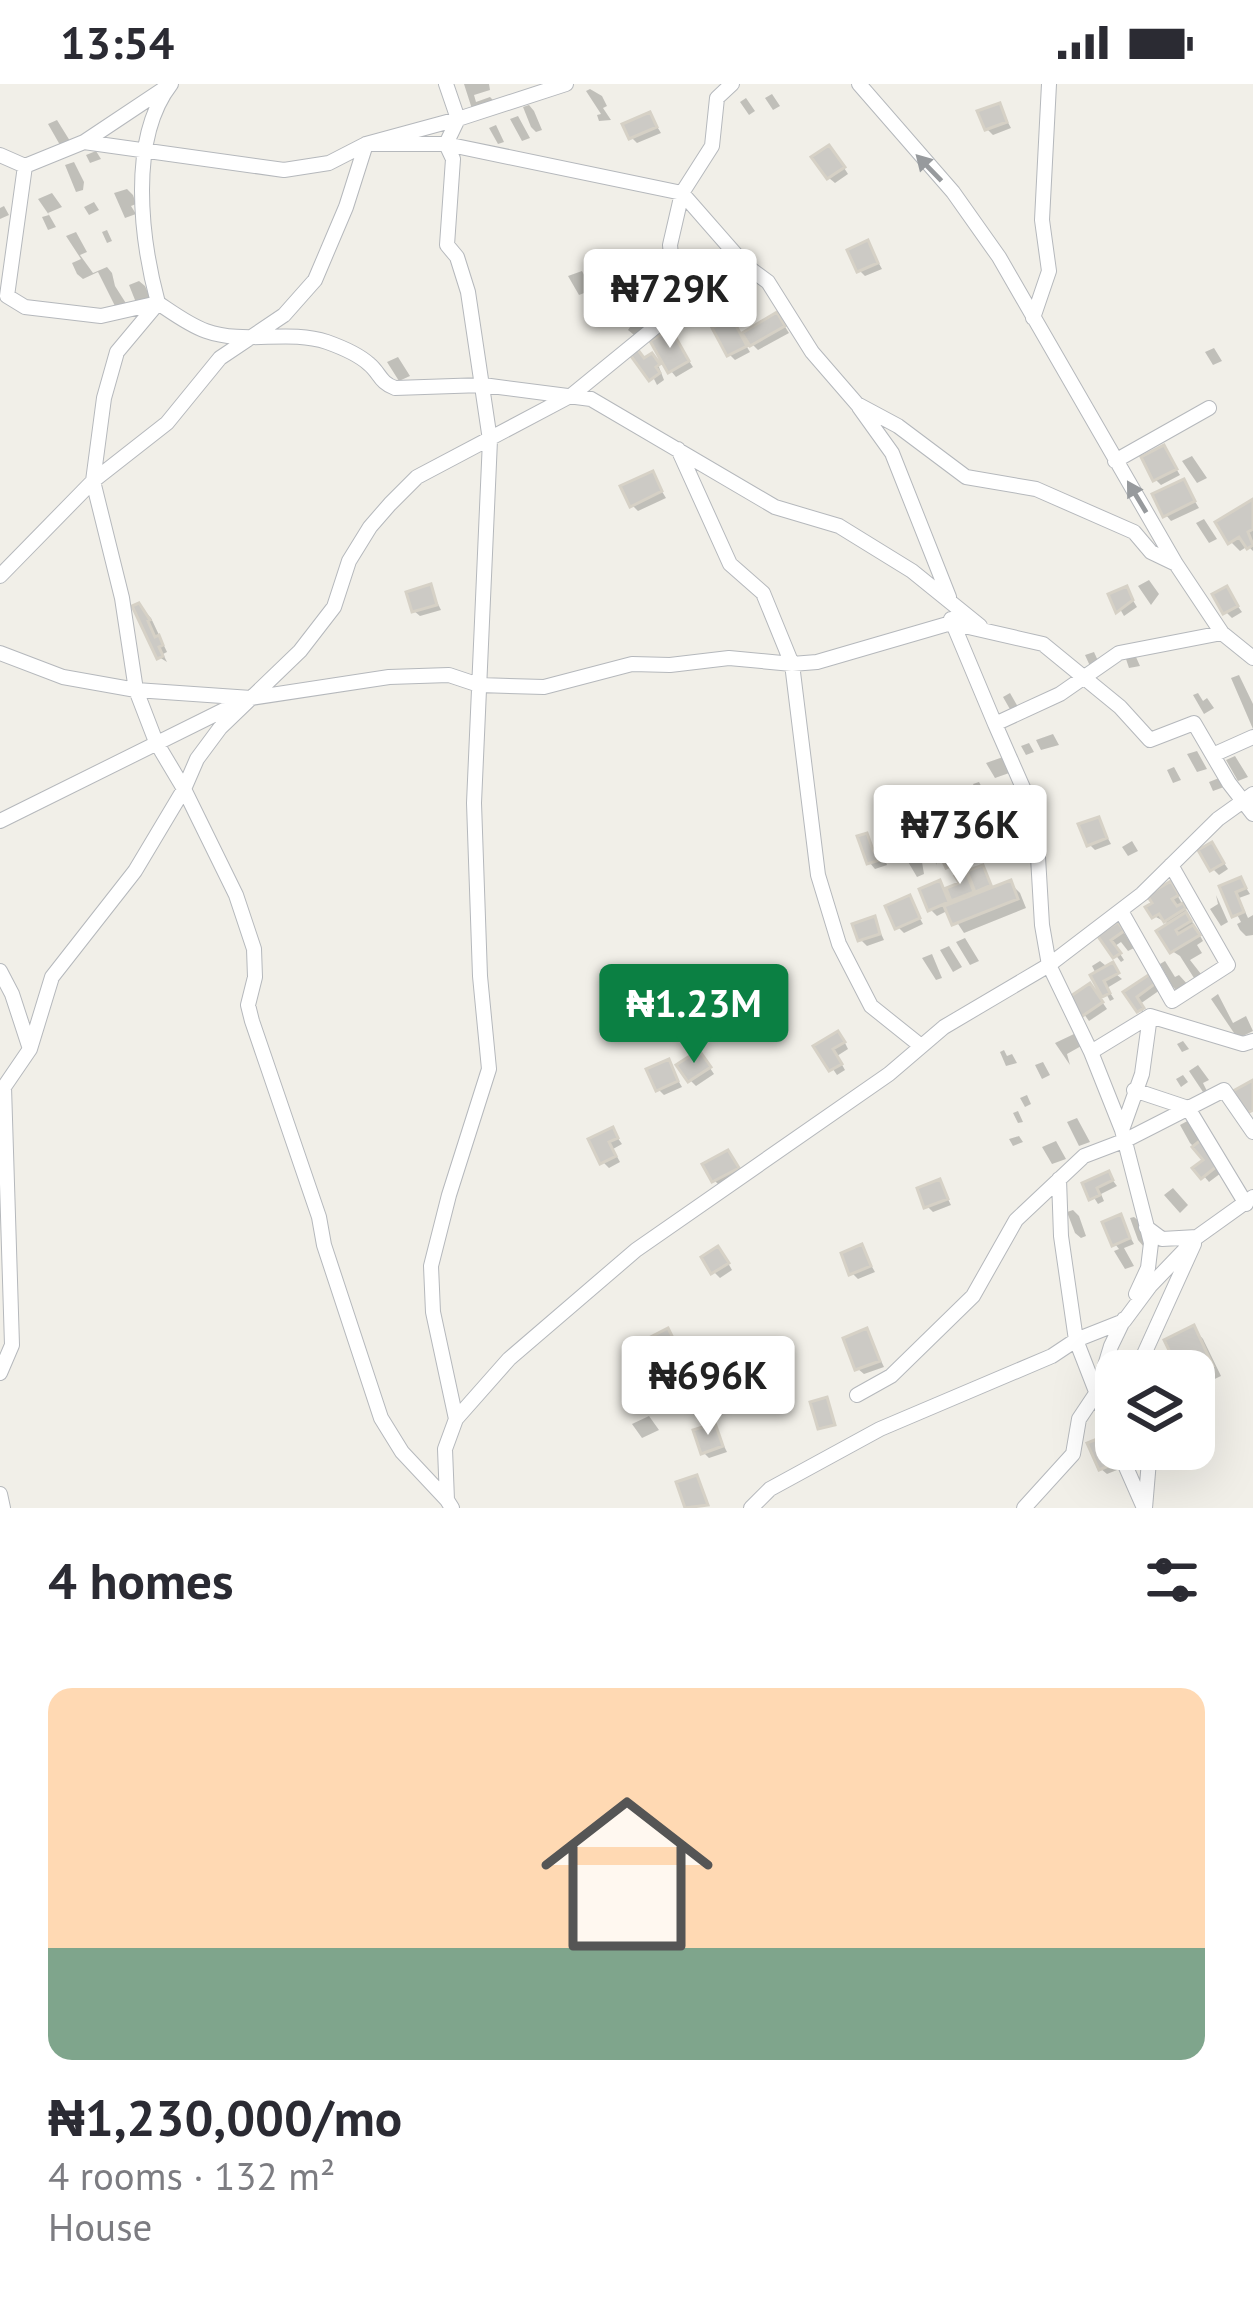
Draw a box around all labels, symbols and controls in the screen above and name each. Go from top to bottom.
text: 13:54 [60,13,174,71]
one-way arrow [916,153,944,182]
pin: ₦729K [586,249,754,351]
text: ₦729K [611,262,729,313]
one-way arrow [1127,480,1148,514]
pin: ₦736K [876,785,1044,887]
text: ₦736K [901,798,1019,849]
pin: ₦1.23M [596,964,792,1066]
text: ₦1.23M [626,977,762,1028]
pin: ₦696K [624,1336,792,1438]
text: ₦696K [649,1349,767,1400]
map controls [1095,1350,1215,1470]
button: layers [1095,1350,1215,1470]
text: 4 homes [48,1547,234,1613]
icon: filters [1139,1547,1205,1613]
icon: home [519,1766,735,1982]
text: ₦1,230,000/mo [48,2084,402,2150]
text: 4 rooms · 132 m² [48,2150,335,2201]
text: House [48,2201,152,2252]

